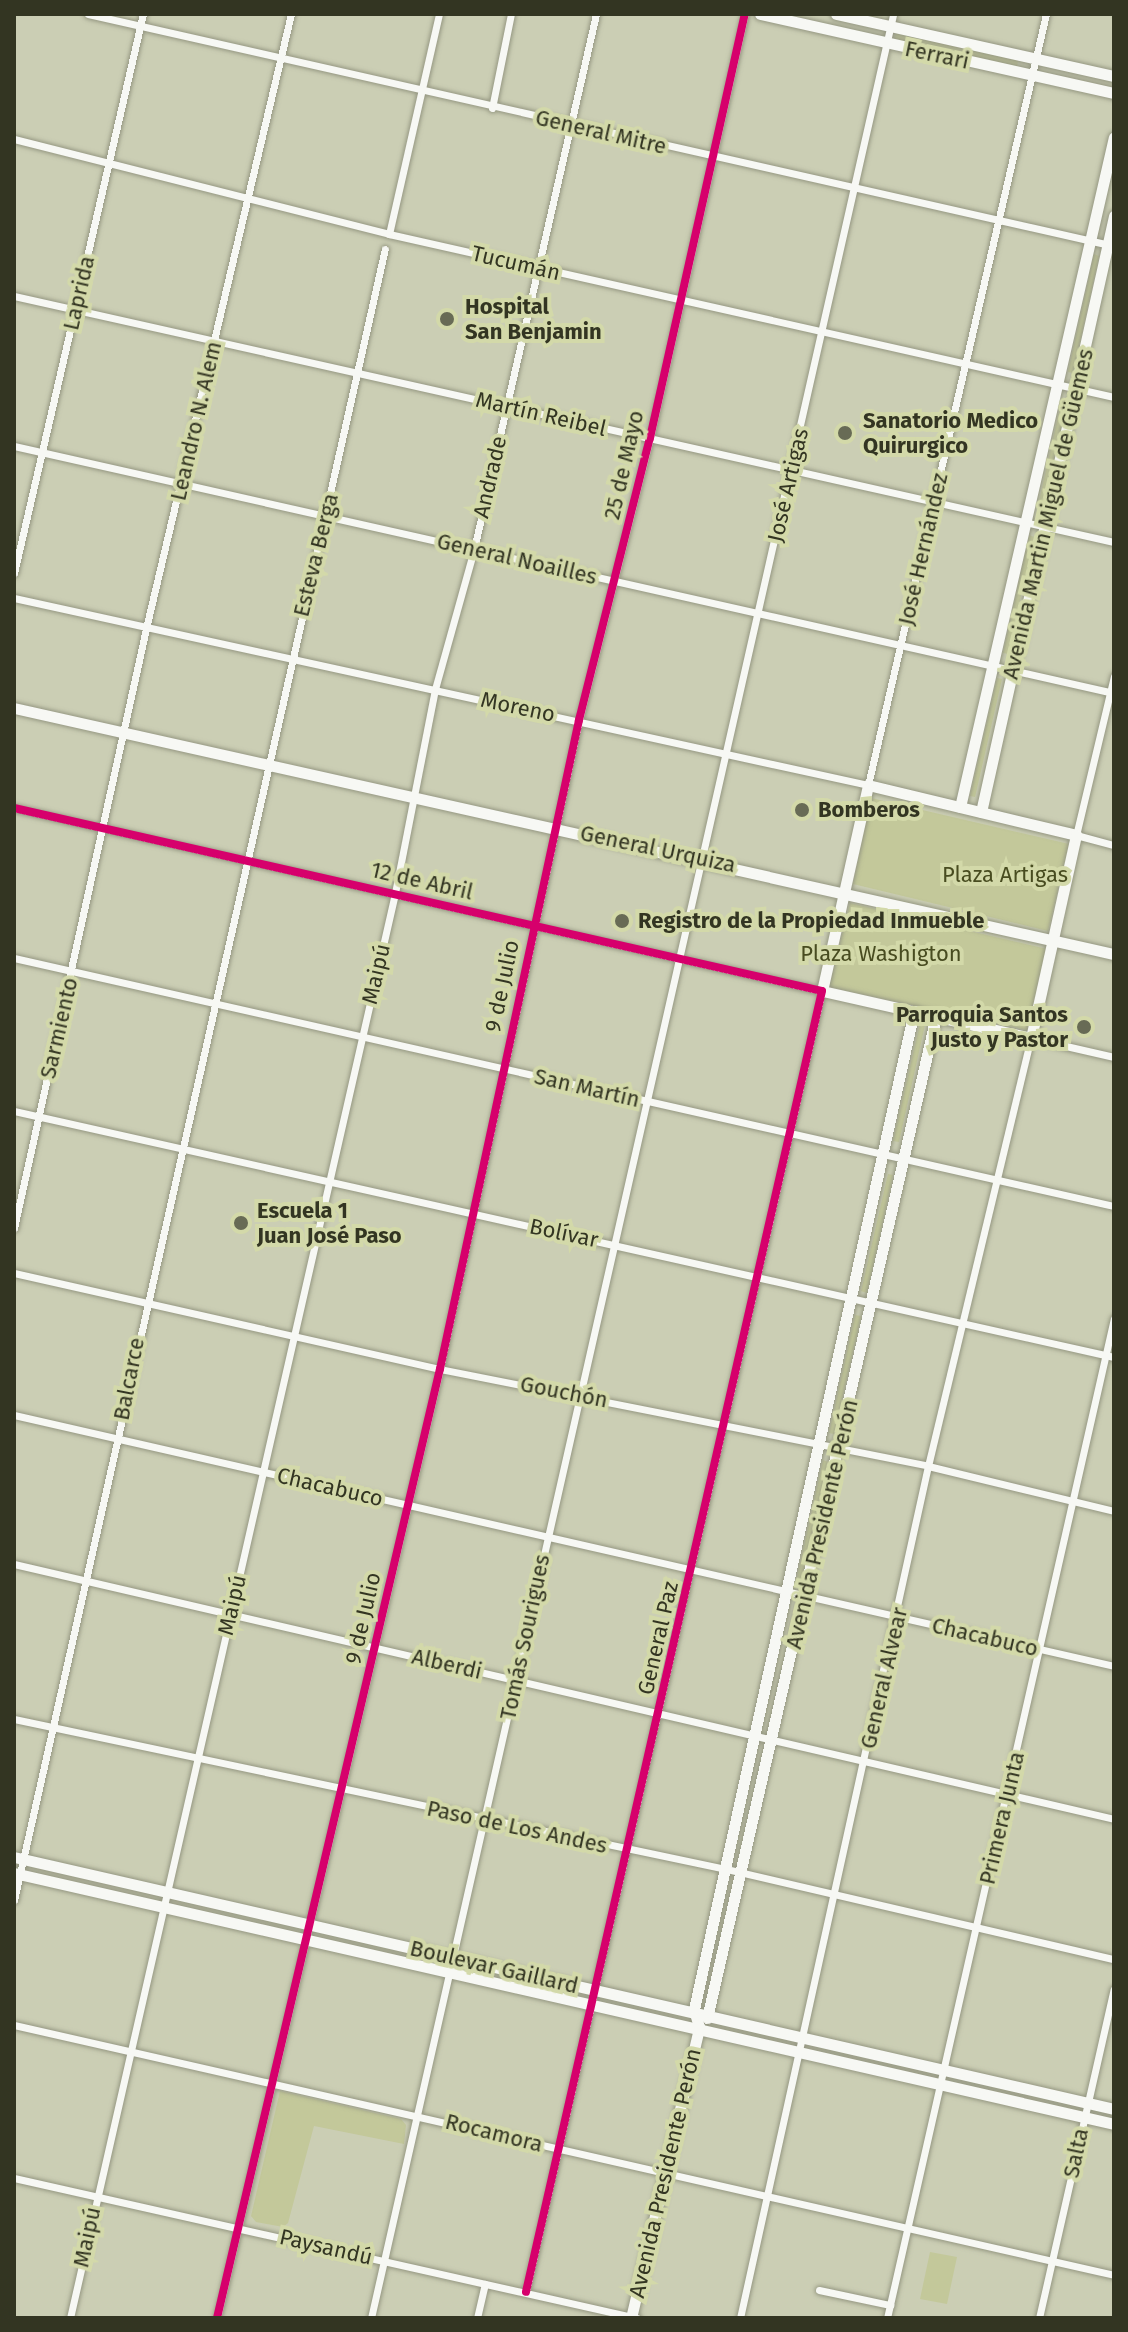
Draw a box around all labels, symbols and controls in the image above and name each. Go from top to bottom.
street label: Ferrari [903,35,971,75]
street label: General Mitre [533,104,669,160]
street label: Tucumán [469,240,563,286]
street label: Laprida [58,253,100,333]
place label: Hospital San Benjamin [465,293,602,344]
marker: Hospital San Benjamin [436,308,458,330]
street label: Leandro N. Alem [165,339,227,503]
street label: Avenida Martin Miguel de Güemes [997,346,1099,682]
street label: Martín Reibel [473,386,609,442]
place label: Sanatorio Medico Quirurgico [863,407,1038,458]
street label: 25 de Mayo [599,408,649,522]
marker: Sanatorio Medico Quirurgico [834,422,856,444]
street label: José Artigas [762,426,814,544]
street label: Andrade [468,433,512,521]
street label: José Hernández [893,470,953,628]
street label: Esteva Berga [288,491,344,619]
street label: General Noailles [434,528,600,590]
street label: Moreno [478,686,558,728]
place label: Bomberos [818,797,920,823]
marker: Bomberos [793,801,811,819]
street label: General Urquiza [578,820,738,878]
street label: 12 de Abril [368,856,476,906]
park label: Plaza Artigas [942,862,1068,888]
place label: Registro de la Propiedad Inmueble [638,908,984,934]
marker: Registro de la Propiedad Inmueble [613,912,631,930]
street label: 9 de Julio [479,938,525,1034]
street label: Maipú [356,941,396,1007]
park label: Plaza Washigton [800,941,962,967]
street label: Sarmiento [35,975,83,1081]
place label: Parroquia Santos Justo y Pastor [896,1001,1068,1052]
marker: Parroquia Santos Justo y Pastor [1075,1018,1093,1036]
street label: San Martín [532,1063,642,1113]
place label: Escuela 1 Juan José Paso [257,1197,402,1248]
street label: Bolívar [527,1213,601,1253]
marker: Escuela 1 Juan José Paso [232,1214,250,1232]
street label: Balcarce [108,1335,150,1423]
street label: Gouchón [518,1371,610,1413]
street label: Avenida Presidente Perón [780,1397,864,1651]
street label: Chacabuco [274,1462,386,1512]
street label: Tomás Sourigues [495,1552,555,1722]
street label: 9 de Julio [340,1570,386,1666]
street label: Maipú [212,1572,252,1638]
street label: General Paz [632,1579,684,1697]
street label: General Alvear [855,1605,913,1751]
street label: Chacabuco [929,1612,1041,1662]
street label: Alberdi [409,1643,485,1685]
street label: Primera Junta [974,1749,1030,1887]
street label: Paso de Los Andes [424,1795,610,1859]
street label: Boulevar Gaillard [407,1935,581,1999]
street label: Avenida Presidente Perón [623,2046,707,2300]
street label: Rocamora [443,2108,545,2158]
street label: Salta [1058,2126,1094,2180]
street label: Maipú [68,2204,106,2270]
street label: Paysandú [277,2223,375,2271]

